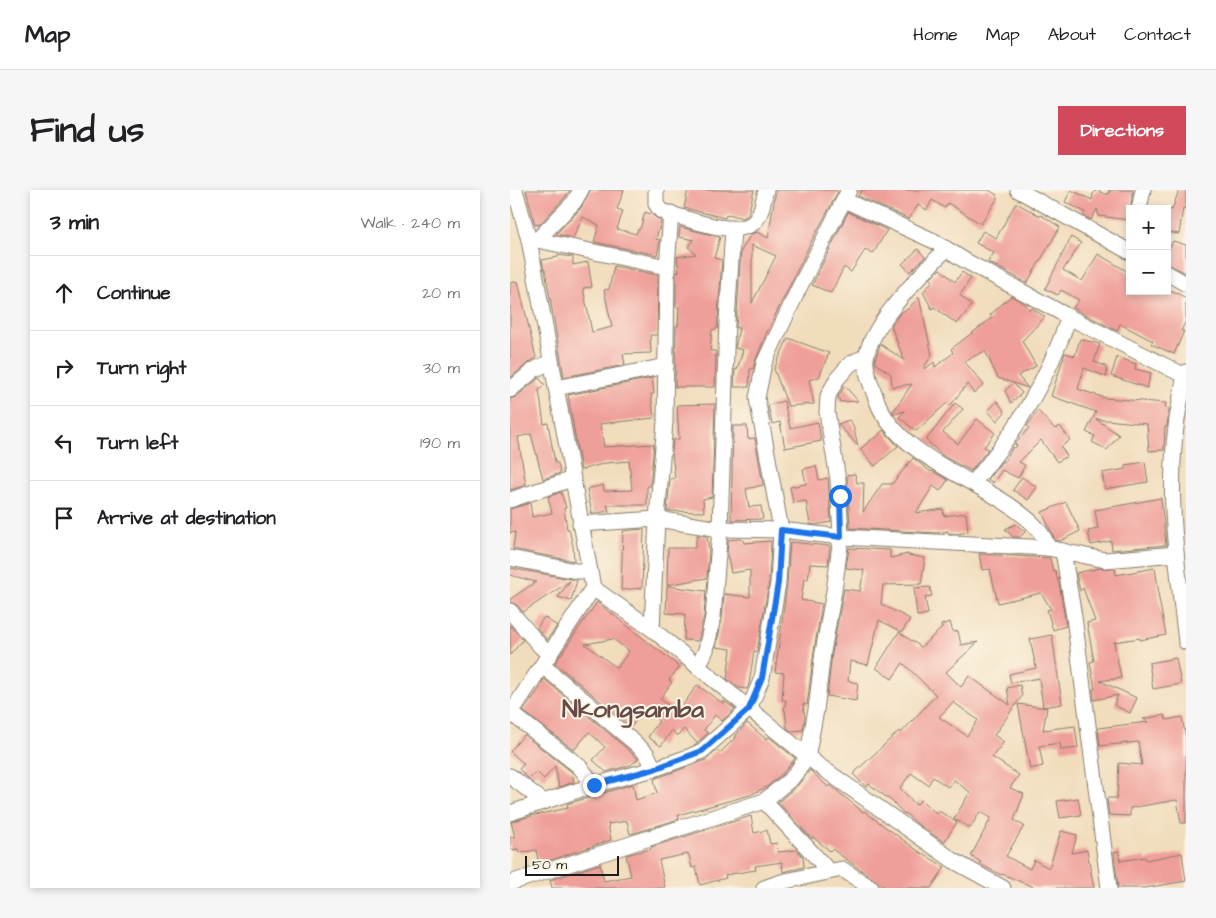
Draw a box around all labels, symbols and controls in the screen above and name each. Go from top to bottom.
text: Map [25,18,70,52]
text: Home [913,22,958,47]
text: Map [986,22,1020,47]
text: About [1048,22,1096,47]
text: Contact [1124,22,1191,47]
text: Find us [30,106,144,155]
button: Directions [1058,106,1186,155]
map controls [1126,205,1171,295]
button: + [1126,205,1171,250]
text: 3 min [50,208,99,237]
text: Walk · 240 m [360,212,460,234]
button: − [1126,250,1171,295]
icon: ahead [50,279,78,307]
text: Continue [97,280,171,307]
text: 20 m [422,282,460,304]
icon: right [50,354,78,382]
text: Turn right [97,355,186,382]
text: 30 m [423,357,460,379]
icon: left [50,429,78,457]
text: Turn left [97,430,178,457]
text: 190 m [420,432,460,454]
route start [829,485,852,508]
icon: arrive [50,504,78,532]
text: Arrive at destination [97,505,276,532]
district label: Nkongsamba [562,692,704,728]
route end [583,774,606,797]
scale bar [525,853,619,876]
text: 50 m [532,855,567,875]

